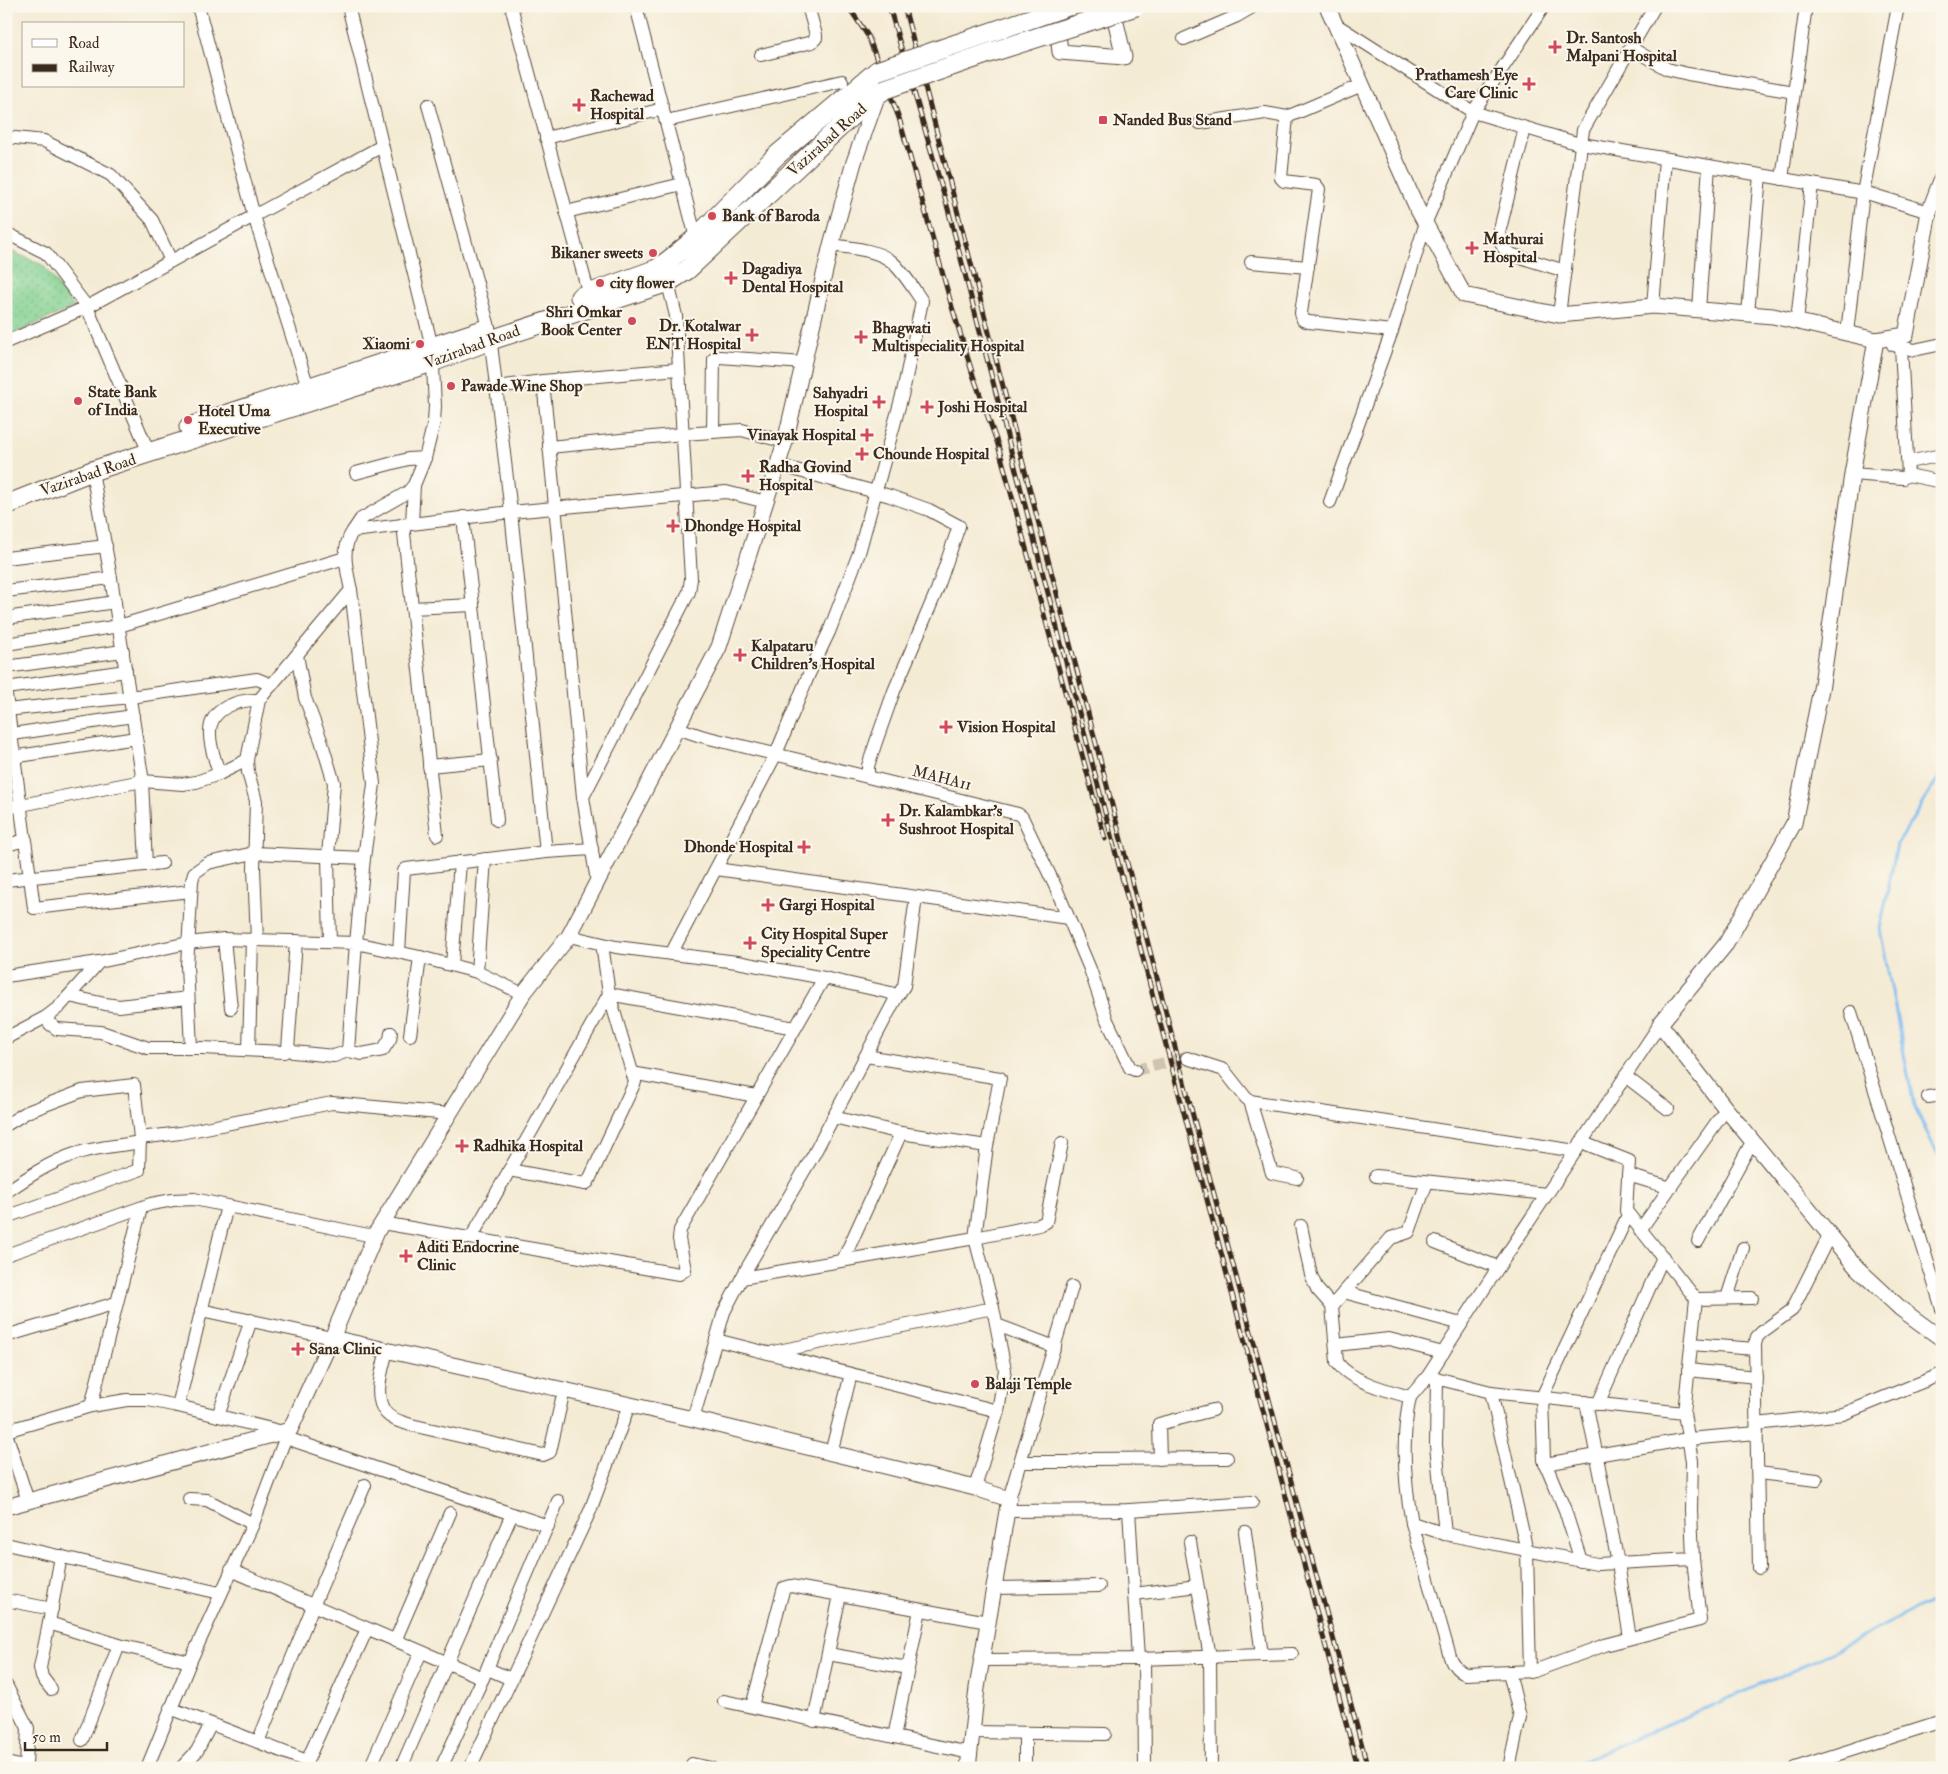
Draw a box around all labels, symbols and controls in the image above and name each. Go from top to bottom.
legend [22,22,185,88]
place label: Dr. Santosh Malpani Hospital [1565,28,1678,67]
text: Road [68,34,100,53]
marker: Dr. Santosh Malpani Hospital [1548,40,1562,54]
text: Railway [68,58,115,77]
place label: Prathamesh Eye Care Clinic [1415,65,1519,103]
marker: Prathamesh Eye Care Clinic [1522,77,1536,91]
place label: Rachewad Hospital [590,86,654,125]
marker: Rachewad Hospital [572,98,586,112]
street label: Vazirabad Road [783,99,871,181]
place label: Nanded Bus Stand [1112,110,1232,130]
marker: Nanded Bus Stand [1097,114,1109,126]
place label: Bank of Baroda [722,206,820,226]
marker: Bank of Baroda [706,210,718,222]
place label: Mathurai Hospital [1482,229,1544,268]
marker: Mathurai Hospital [1465,241,1479,255]
place label: Bikaner sweets [551,243,644,263]
marker: Bikaner sweets [647,247,659,259]
place label: Dagadiya Dental Hospital [742,259,844,298]
marker: Dagadiya Dental Hospital [724,271,738,285]
place label: city flower [610,273,676,294]
marker: city flower [594,277,606,289]
place label: Shri Omkar Book Center [541,302,623,340]
marker: Shri Omkar Book Center [626,315,638,327]
place label: Dr. Kotalwar ENT Hospital [646,316,742,355]
place label: Bhagwati Multispeciality Hospital [871,318,1025,357]
street label: Vazirabad Road [421,320,523,374]
marker: Dr. Kotalwar ENT Hospital [745,328,759,342]
marker: Bhagwati Multispeciality Hospital [854,330,868,344]
place label: Xiaomi [362,334,411,354]
marker: Xiaomi [414,338,426,350]
place label: Pawade Wine Shop [461,376,583,397]
marker: Pawade Wine Shop [445,380,457,392]
place label: State Bank of India [88,382,157,420]
place label: Sahyadri Hospital [813,383,869,422]
marker: State Bank of India [72,395,84,407]
marker: Sahyadri Hospital [872,395,886,409]
place label: Joshi Hospital [937,397,1028,418]
marker: Joshi Hospital [920,400,934,414]
place label: Hotel Uma Executive [198,401,270,439]
marker: Hotel Uma Executive [182,414,194,426]
place label: Vinayak Hospital [746,425,857,446]
marker: Vinayak Hospital [860,428,874,442]
place label: Chounde Hospital [873,444,990,465]
marker: Chounde Hospital [855,447,869,461]
street label: Vazirabad Road [37,449,139,501]
place label: Radha Govind Hospital [759,457,852,496]
marker: Radha Govind Hospital [741,469,755,483]
place label: Dhondge Hospital [684,516,802,537]
marker: Dhondge Hospital [666,519,680,533]
place label: Kalpataru Children's Hospital [751,636,876,675]
marker: Kalpataru Children's Hospital [733,648,747,662]
place label: Vision Hospital [956,717,1057,738]
marker: Vision Hospital [939,720,953,734]
street label: MAHA11 [910,761,974,795]
place label: Dr. Kalambkar's Sushroot Hospital [899,801,1015,840]
marker: Dr. Kalambkar's Sushroot Hospital [881,813,895,827]
place label: Dhonde Hospital [684,837,794,858]
marker: Dhonde Hospital [797,840,811,854]
place label: Gargi Hospital [779,895,875,916]
marker: Gargi Hospital [761,898,775,912]
place label: City Hospital Super Speciality Centre [761,924,889,963]
marker: City Hospital Super Speciality Centre [743,936,757,950]
place label: Radhika Hospital [473,1136,584,1157]
marker: Radhika Hospital [455,1139,469,1153]
place label: Aditi Endocrine Clinic [416,1237,519,1275]
marker: Aditi Endocrine Clinic [399,1249,413,1263]
place label: Sana Clinic [309,1339,382,1359]
marker: Sana Clinic [291,1342,305,1356]
place label: Balaji Temple [985,1374,1072,1395]
marker: Balaji Temple [969,1378,981,1390]
scale bar [25,1719,108,1751]
text: 50 m [32,1728,61,1747]

